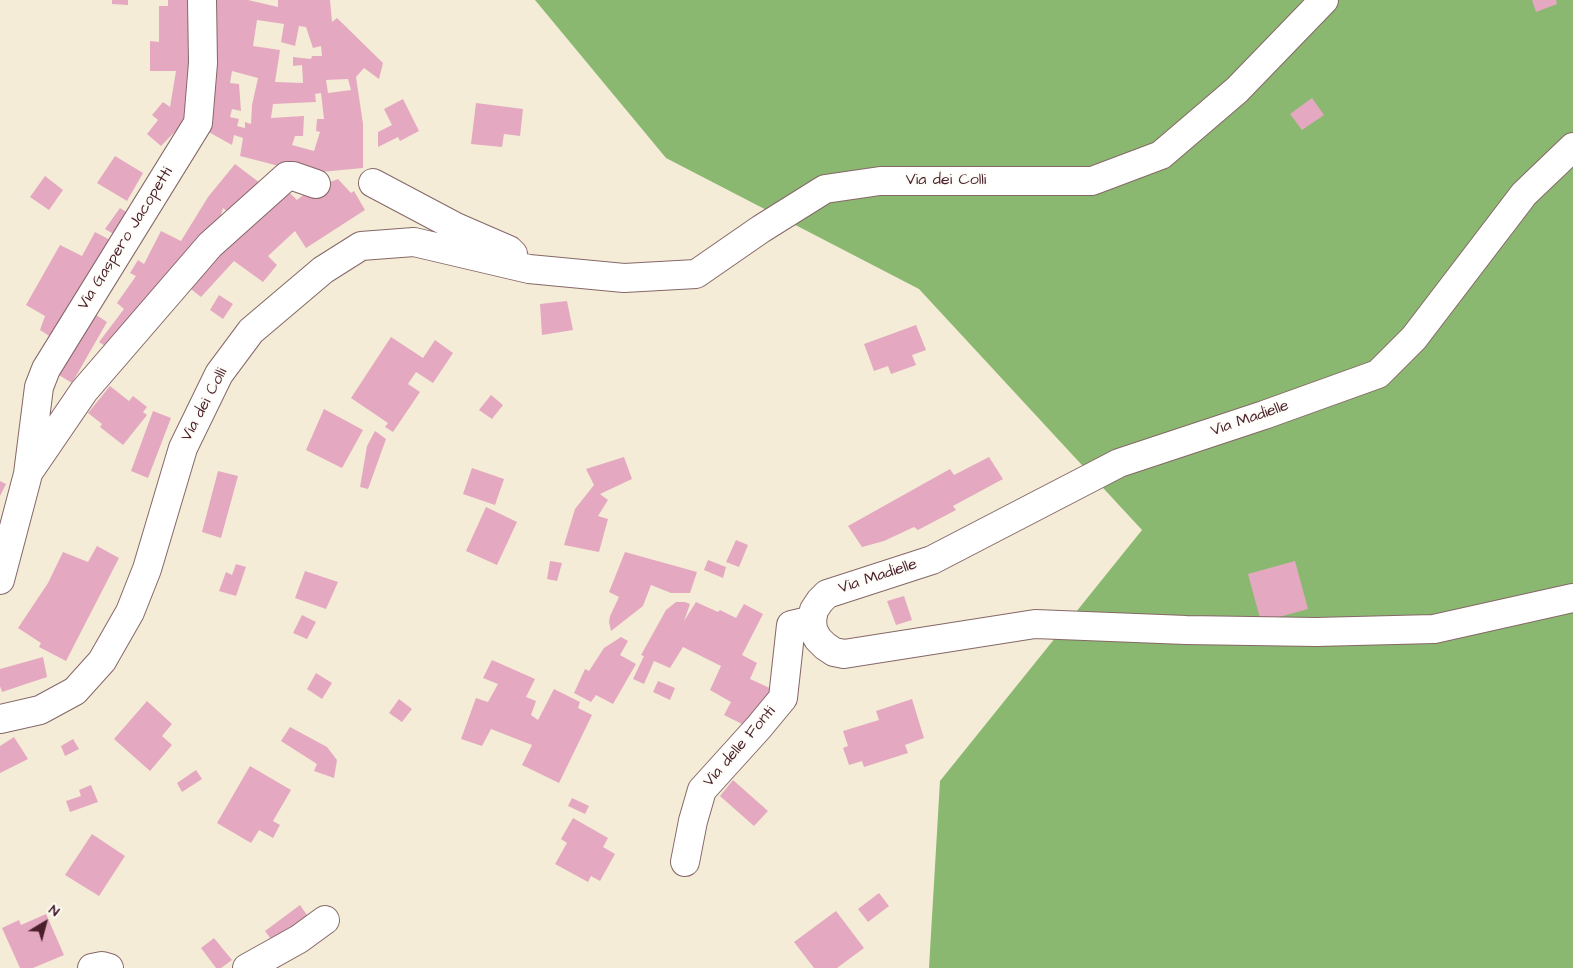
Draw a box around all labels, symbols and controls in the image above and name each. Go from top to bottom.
street label: Via Gaspero Jacopetti [74,164,178,314]
street label: Via dei Colli [906,171,986,191]
street label: Via dei Colli [178,365,232,445]
street label: Via Madielle [1208,397,1292,441]
street label: Via Madielle [836,555,920,599]
street label: Via delle Fonti [700,703,780,791]
north arrow [20,898,70,948]
text: N [45,900,64,922]

